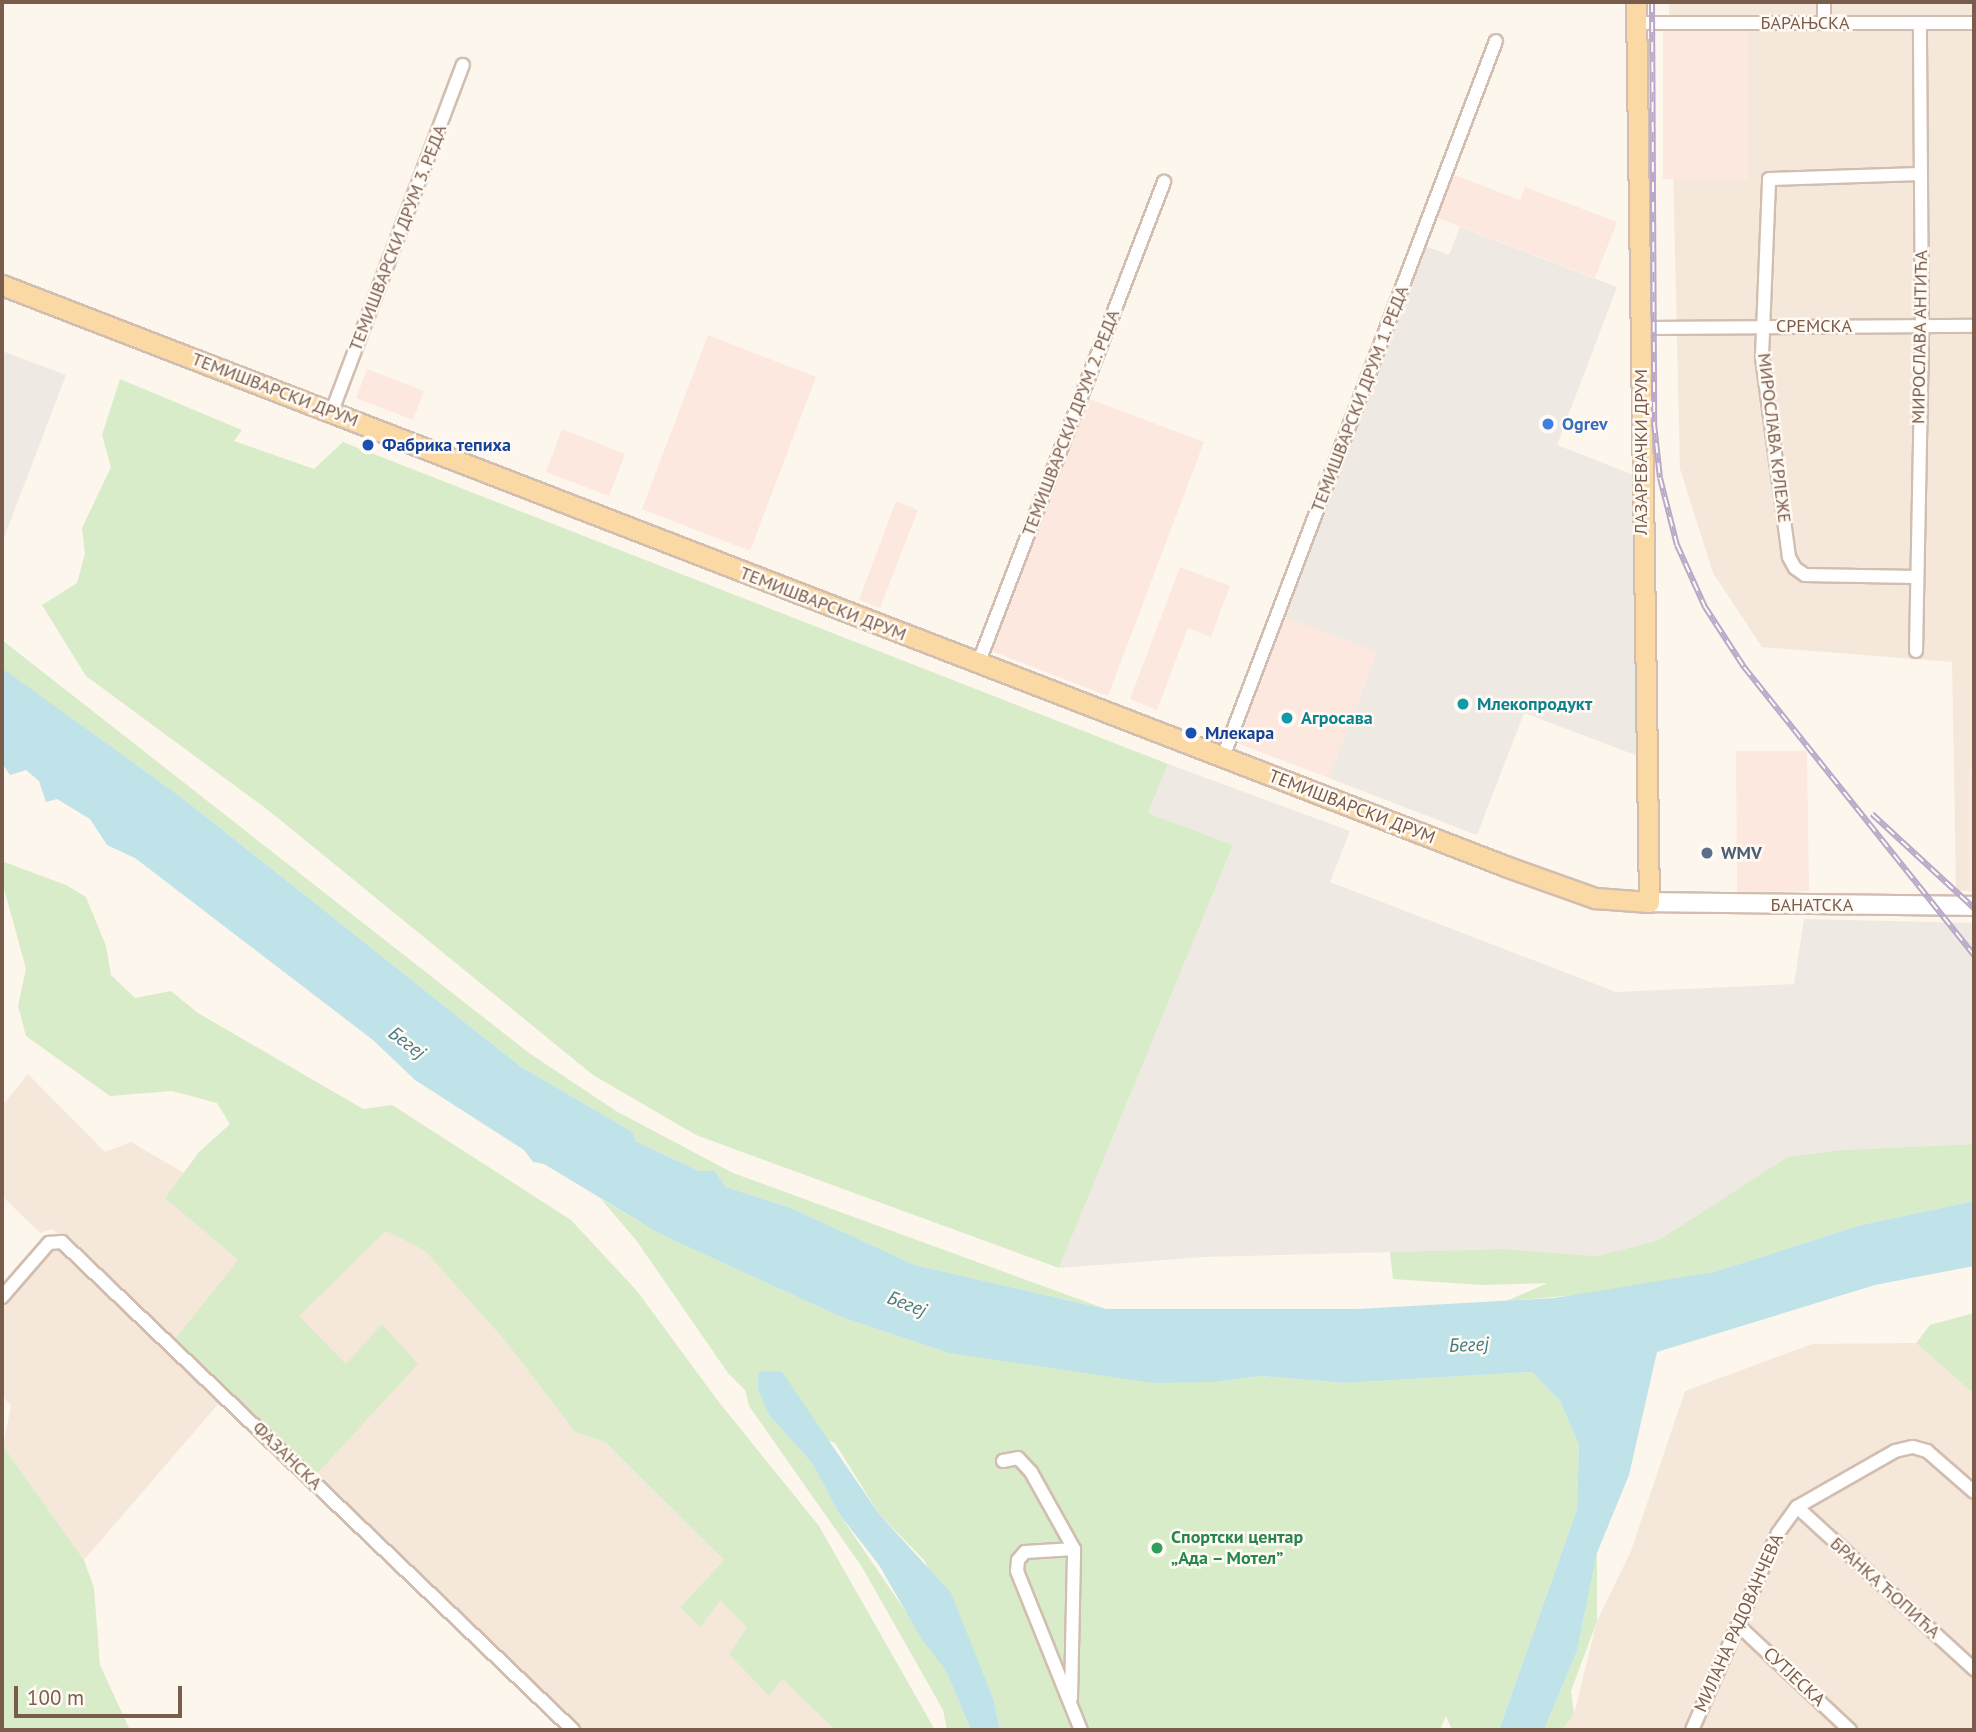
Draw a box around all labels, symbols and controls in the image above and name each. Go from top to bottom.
street label: БАРАЊСКА [1761,12,1849,34]
street label: ТЕМИШВАРСКИ ДРУМ 3. РЕДА [344,121,452,355]
street label: МИРОСЛАВА АНТИЋА [1908,249,1932,425]
street label: ТЕМИШВАРСКИ ДРУМ 1. РЕДА [1306,282,1414,516]
street label: ТЕМИШВАРСКИ ДРУМ 2. РЕДА [1017,306,1125,540]
street label: СРЕМСКА [1776,315,1852,337]
street label: ТЕМИШВАРСКИ ДРУМ [189,348,361,432]
street label: МИРОСЛАВА КРЛЕЖЕ [1753,352,1795,524]
street label: ЛАЗАРЕВАЧКИ ДРУМ [1630,369,1652,535]
place label: Ogrev [1562,413,1608,435]
marker: Ogrev [1540,416,1556,432]
place label: Фабрика тепиха [382,434,511,456]
marker: Фабрика тепиха [360,437,376,453]
street label: ТЕМИШВАРСКИ ДРУМ [737,562,909,646]
place label: Млекопродукт [1477,693,1592,715]
marker: Млекопродукт [1455,696,1471,712]
place label: Агросава [1301,707,1373,729]
marker: Агросава [1279,710,1295,726]
place label: Млекара [1205,722,1274,744]
marker: Млекара [1183,725,1199,741]
street label: ТЕМИШВАРСКИ ДРУМ [1266,765,1438,849]
place label: WMV [1721,842,1762,864]
marker: WMV [1699,845,1715,861]
street label: БАНАТСКА [1771,894,1853,916]
water label: Бегеј [384,1022,430,1064]
water label: Бегеј [884,1286,930,1322]
water label: Бегеј [1448,1333,1490,1357]
street label: ФАЗАНСКА [248,1418,326,1494]
place label: Спортски центар „Ада – Мотел” [1171,1527,1303,1570]
street label: МИЛАНА РАДОВАНЧЕВА [1690,1530,1788,1716]
street label: БРАНКА ЋОПИЋА [1825,1533,1945,1643]
marker: Спортски центар „Ада – Мотел” [1149,1540,1165,1556]
street label: СУТЈЕСКА [1759,1643,1829,1711]
scale bar [18,1672,186,1716]
text: 100 m [27,1684,84,1711]

